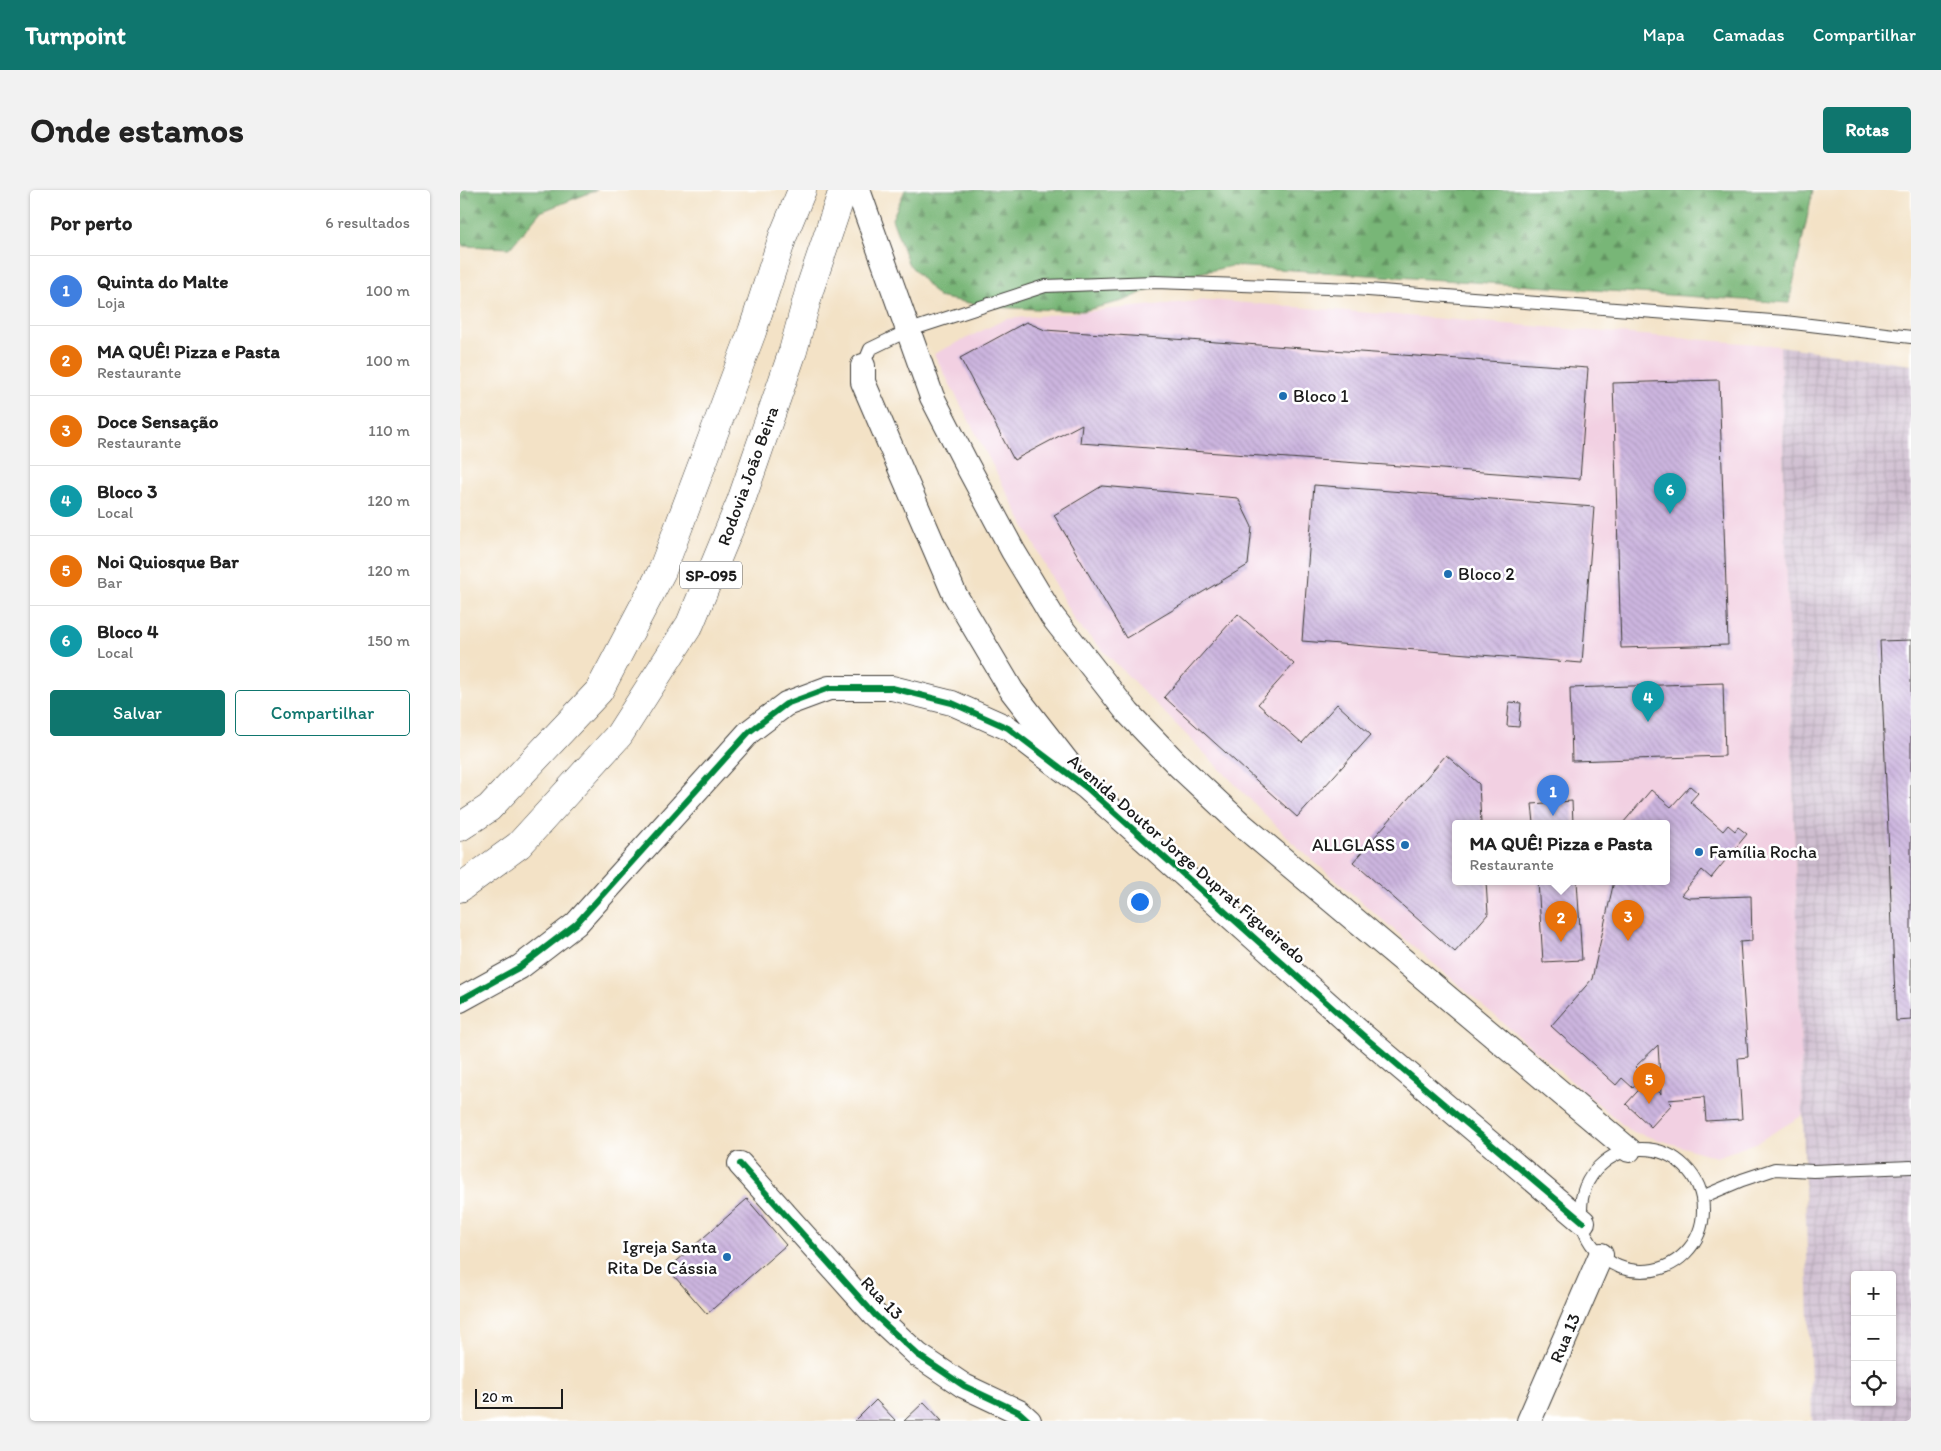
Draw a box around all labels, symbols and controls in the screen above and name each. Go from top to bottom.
text: Turnpoint [25,21,126,50]
text: Mapa [1643,24,1685,46]
text: Camadas [1713,24,1785,46]
text: Compartilhar [1813,24,1916,46]
button: Rotas [1823,107,1911,153]
text: Onde estamos [30,109,244,151]
text: Por perto [50,210,132,235]
text: 6 resultados [325,213,410,232]
text: Quinta do Malte [97,270,228,293]
text: 1 [62,281,70,300]
text: 100 m [366,281,410,300]
text: Loja [97,293,125,312]
text: MA QUÊ! Pizza e Pasta [97,340,280,363]
text: 2 [62,351,70,370]
text: 100 m [366,351,410,370]
text: Restaurante [97,363,181,382]
place label: Bloco 1 [1293,385,1349,407]
marker: Bloco 1 [1277,390,1289,402]
street label: Rodovia João Beira [713,403,784,549]
text: Doce Sensação [97,410,218,433]
text: 3 [62,421,70,440]
text: 110 m [368,421,410,440]
text: Restaurante [97,433,181,452]
pin: 6 [1654,473,1686,514]
text: Bloco 3 [97,480,157,503]
text: 4 [61,491,71,510]
text: 120 m [367,491,410,510]
text: Local [97,503,133,522]
text: Noi Quiosque Bar [97,550,239,573]
text: 5 [62,561,70,580]
text: 120 m [367,561,410,580]
road number: SP-095 [680,562,742,588]
place label: Bloco 2 [1458,563,1515,585]
marker: Bloco 2 [1442,568,1454,580]
text: Bar [97,573,122,592]
text: Bloco 4 [97,620,158,643]
text: 6 [62,631,70,650]
text: 150 m [367,631,410,650]
text: Local [97,643,133,662]
pin: 4 [1632,681,1664,722]
button: Salvar [50,690,225,736]
button: Compartilhar [235,690,410,736]
street label: Avenida Doutor Jorge Duprat Figueiredo [1063,749,1311,969]
pin: 1 [1537,775,1569,816]
popup [1452,820,1670,885]
text: MA QUÊ! Pizza e Pasta [1470,832,1652,855]
place label: ALLGLASS [1312,834,1395,856]
marker: ALLGLASS [1399,839,1411,851]
place label: Família Rocha [1709,841,1817,863]
marker: Família Rocha [1693,846,1705,858]
text: Restaurante [1470,855,1554,874]
your location [1127,889,1153,915]
pin: 3 [1612,900,1644,941]
pin: 2 [1545,901,1577,942]
pin: 5 [1633,1063,1665,1104]
place label: Igreja Santa Rita De Cássia [607,1236,718,1279]
marker: Igreja Santa Rita De Cássia [721,1251,733,1263]
map controls [1851,1271,1896,1406]
button: + [1851,1271,1896,1316]
street label: Rua 13 [856,1272,908,1324]
street label: Rua 13 [1545,1310,1585,1366]
button: − [1851,1316,1896,1361]
button: locate [1851,1361,1896,1406]
scale bar [475,1386,562,1409]
text: 20 m [482,1389,513,1406]

